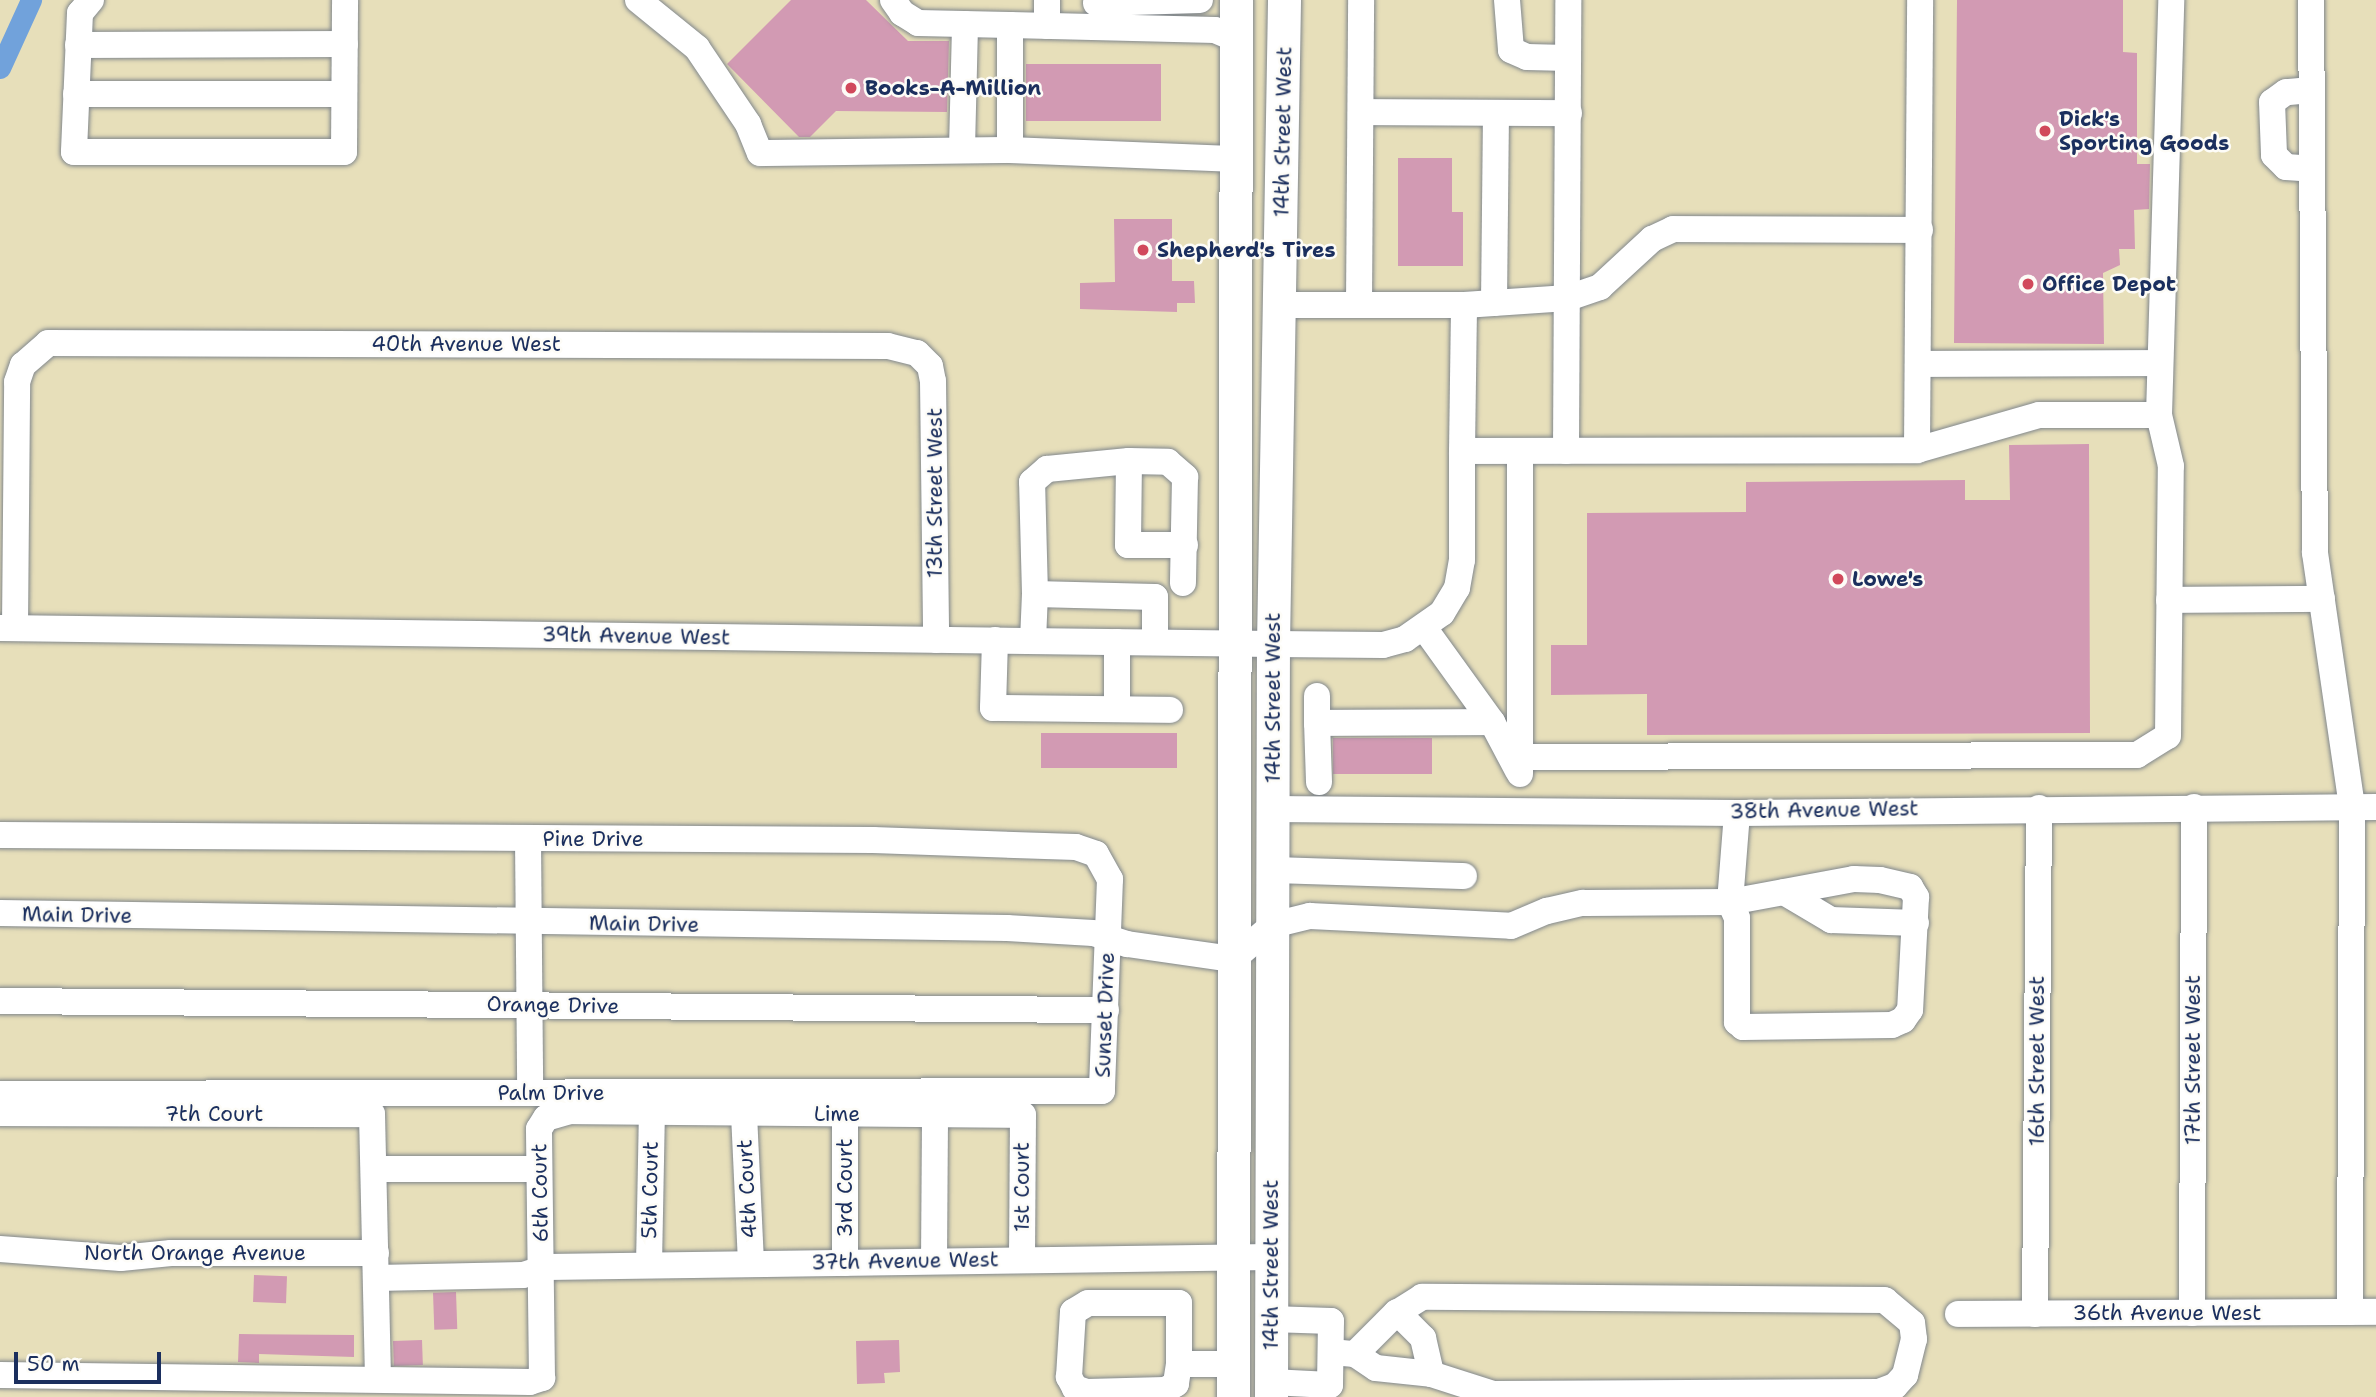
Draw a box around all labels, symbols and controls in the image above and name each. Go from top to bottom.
street label: 14th Street West [1269,47,1297,217]
place label: Books-A-Million [865,75,1041,101]
marker: Books-A-Million [843,80,859,96]
place label: Dick's Sporting Goods [2059,106,2229,156]
marker: Dick's Sporting Goods [2037,123,2053,139]
place label: Shepherd's Tires [1157,237,1336,263]
marker: Shepherd's Tires [1135,242,1151,258]
place label: Office Depot [2042,271,2176,297]
marker: Office Depot [2020,276,2036,292]
street label: 40th Avenue West [371,331,561,357]
street label: 13th Street West [922,408,948,578]
place label: Lowe's [1852,566,1923,592]
marker: Lowe's [1830,571,1846,587]
street label: 14th Street West [1260,613,1286,783]
street label: 39th Avenue West [542,622,730,650]
street label: 38th Avenue West [1729,796,1919,824]
street label: Pine Drive [542,826,644,852]
street label: Main Drive [22,901,132,929]
street label: Main Drive [589,910,699,938]
street label: Sunset Drive [1090,952,1120,1078]
street label: 17th Street West [2180,975,2206,1145]
street label: 16th Street West [2024,976,2050,1146]
street label: Orange Drive [486,991,620,1019]
street label: Palm Drive [497,1080,605,1106]
street label: 7th Court [164,1101,264,1127]
street label: Lime [814,1101,860,1127]
street label: 3rd Court [832,1138,858,1238]
street label: 4th Court [732,1139,762,1239]
street label: 5th Court [637,1141,663,1239]
street label: 1st Court [1009,1142,1035,1232]
street label: 6th Court [527,1143,553,1243]
street label: 14th Street West [1258,1180,1284,1350]
street label: North Orange Avenue [84,1240,306,1266]
street label: 37th Avenue West [811,1247,999,1275]
street label: 36th Avenue West [2073,1300,2261,1326]
scale bar [18,1338,164,1382]
text: 50 m [27,1350,80,1378]

